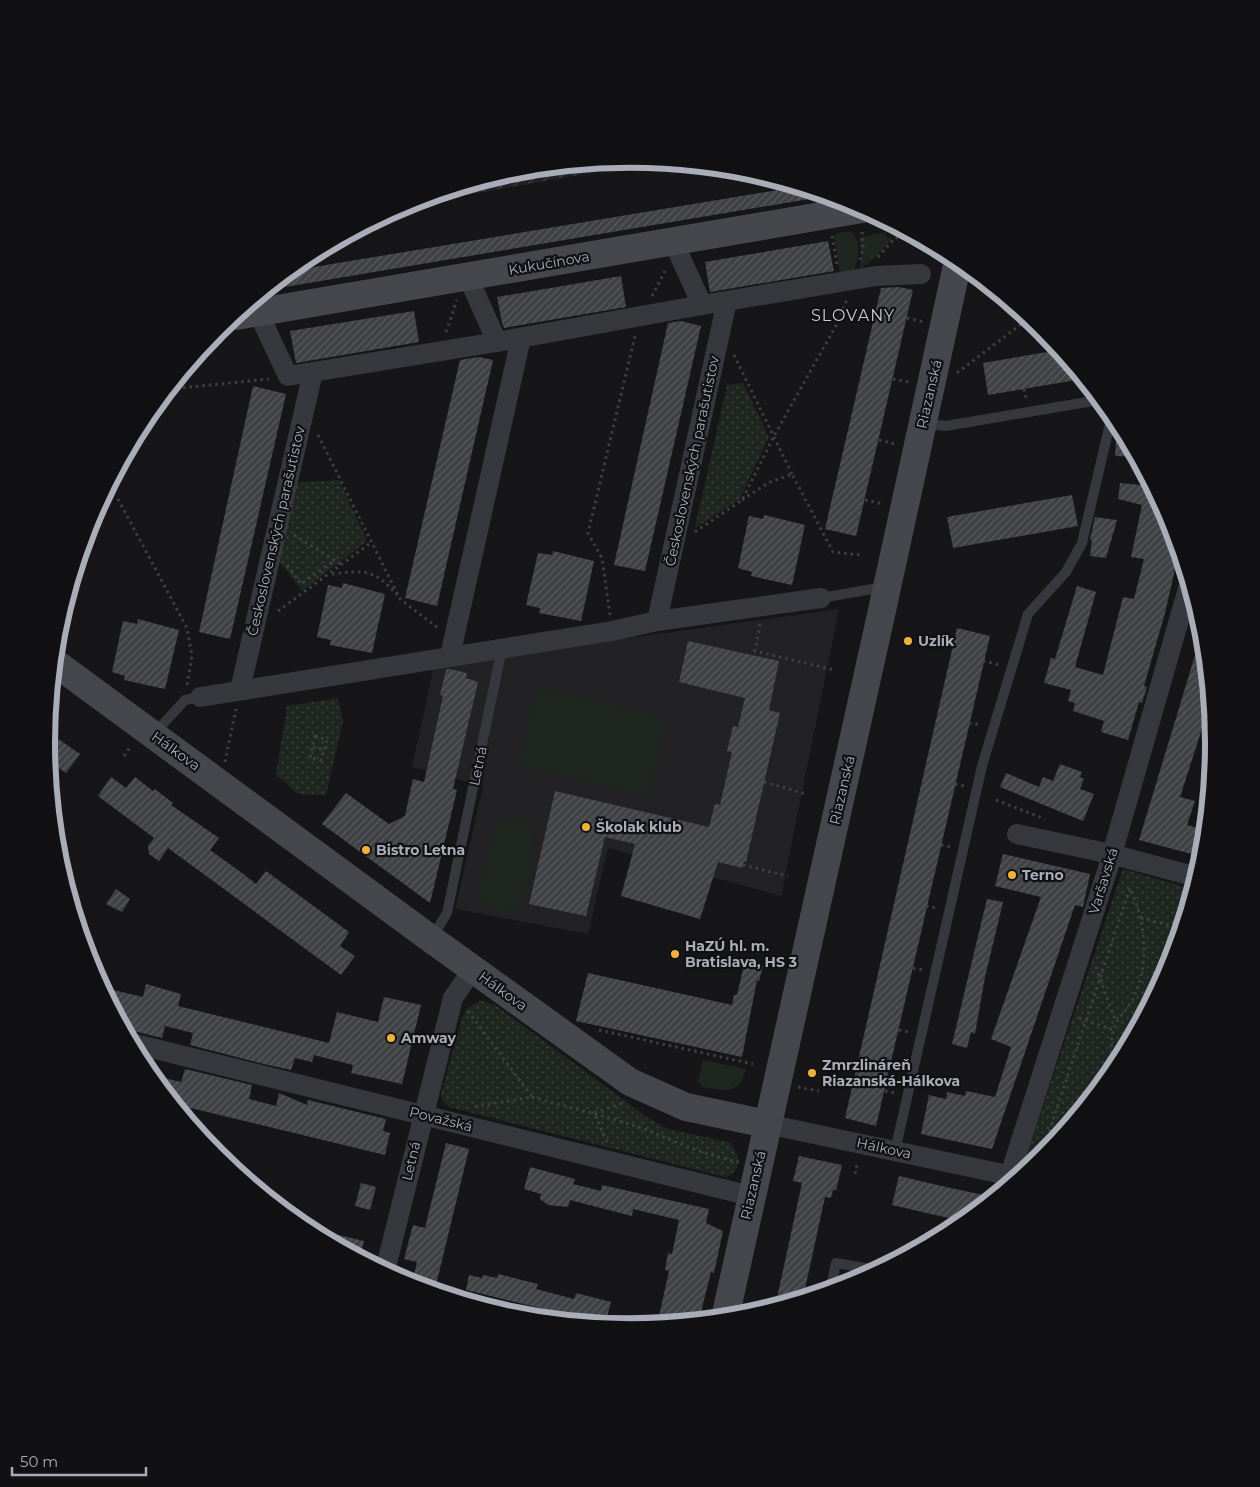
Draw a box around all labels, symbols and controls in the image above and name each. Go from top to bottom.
street label: Kukučínova [507,247,591,279]
district label: SLOVANY [811,306,895,325]
street label: Československých parašutistov [661,354,723,568]
street label: Riazanská [912,358,946,430]
street label: Československých parašutistov [243,424,309,638]
place label: Uzlík [918,632,955,650]
marker: Uzlík [902,635,914,647]
street label: Hálkova [148,727,204,775]
street label: Letná [465,745,491,787]
street label: Riazanská [825,754,859,826]
place label: Školak klub [596,818,682,836]
marker: Školak klub [580,821,592,833]
place label: Bistro Letna [376,841,465,859]
marker: Bistro Letna [360,844,372,856]
street label: Varšavská [1084,846,1122,916]
place label: Terno [1022,866,1064,884]
marker: Terno [1006,869,1018,881]
place label: HaZÚ hl. m. Bratislava, HS 3 [685,937,797,971]
marker: HaZÚ hl. m. Bratislava, HS 3 [669,948,681,960]
street label: Hálkova [475,967,531,1015]
place label: Amway [400,1029,457,1047]
marker: Amway [385,1032,397,1044]
place label: Zmrzlináreň Riazanská-Hálkova [822,1056,960,1090]
marker: Zmrzlináreň Riazanská-Hálkova [806,1067,818,1079]
street label: Považská [408,1102,474,1136]
street label: Hálkova [855,1133,913,1163]
street label: Letná [398,1139,424,1183]
street label: Riazanská [736,1149,770,1221]
scale bar [12,1444,146,1476]
text: 50 m [20,1452,58,1471]

